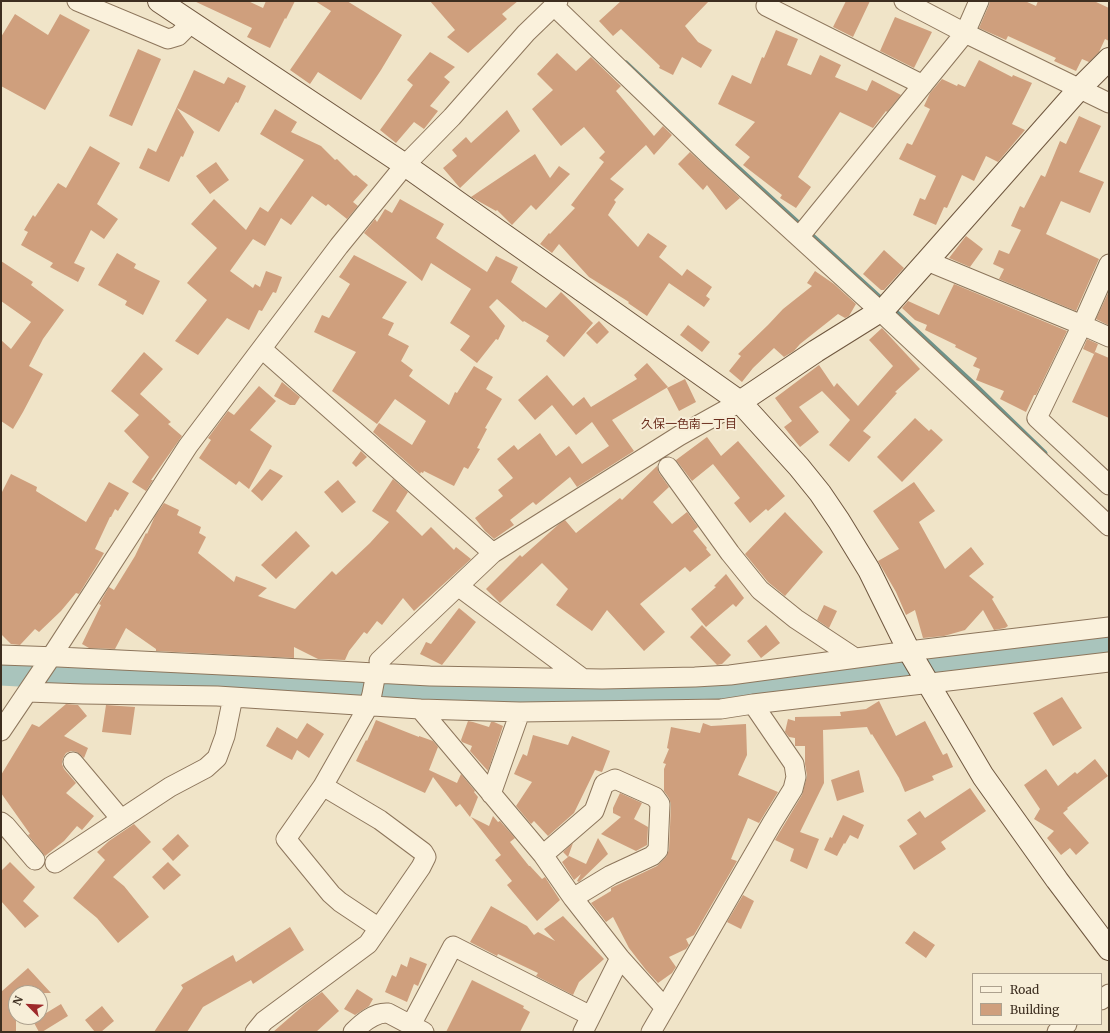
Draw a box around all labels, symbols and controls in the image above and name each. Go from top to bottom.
district label: 久保一色南一丁目 [641,418,737,432]
legend [972,973,1102,1025]
text: Road [1010,982,1039,997]
north arrow [8,985,48,1025]
text: N [10,994,26,1007]
text: Building [1010,1002,1059,1017]

